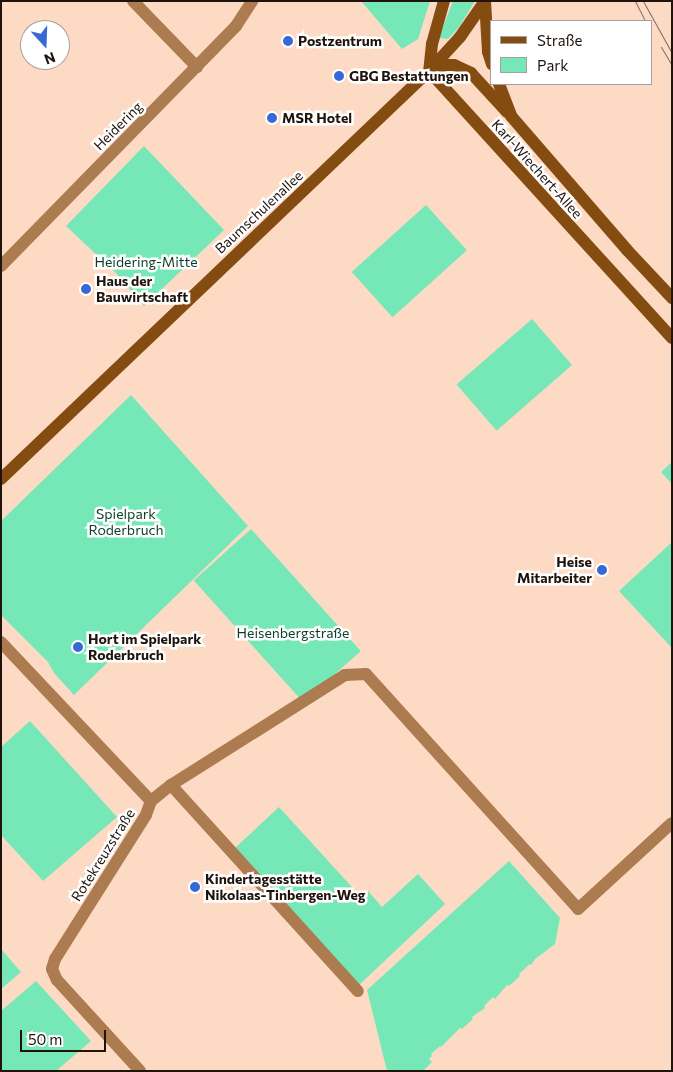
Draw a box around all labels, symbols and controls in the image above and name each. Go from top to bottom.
north arrow [20,20,70,70]
legend [490,20,653,85]
text: Straße [537,31,583,49]
place label: Postzentrum [298,33,382,49]
marker: Postzentrum [282,35,294,47]
text: N [42,49,58,68]
text: Park [537,56,568,74]
place label: GBG Bestattungen [349,68,469,84]
marker: GBG Bestattungen [333,70,345,82]
street label: Heidering [90,98,146,154]
place label: MSR Hotel [282,110,352,126]
marker: MSR Hotel [266,112,278,124]
street label: Karl-Wiechert-Allee [488,116,586,222]
street label: Baumschulenallee [212,167,306,257]
park label: Heidering-Mitte [94,254,198,270]
place label: Haus der Bauwirtschaft [96,273,188,306]
marker: Haus der Bauwirtschaft [80,283,92,295]
park label: Spielpark Roderbruch [89,506,163,538]
place label: Heise Mitarbeiter [517,554,592,586]
marker: Heise Mitarbeiter [596,564,608,576]
park label: Heisenbergstraße [237,625,349,641]
place label: Hort im Spielpark Roderbruch [88,631,201,664]
marker: Hort im Spielpark Roderbruch [72,641,84,653]
street label: Rotekreuzstraße [68,806,138,904]
place label: Kindertagesstätte Nikolaas-Tinbergen-Weg [205,871,366,904]
marker: Kindertagesstätte Nikolaas-Tinbergen-Weg [189,881,201,893]
scale bar [22,1020,109,1052]
text: 50 m [28,1030,62,1048]

